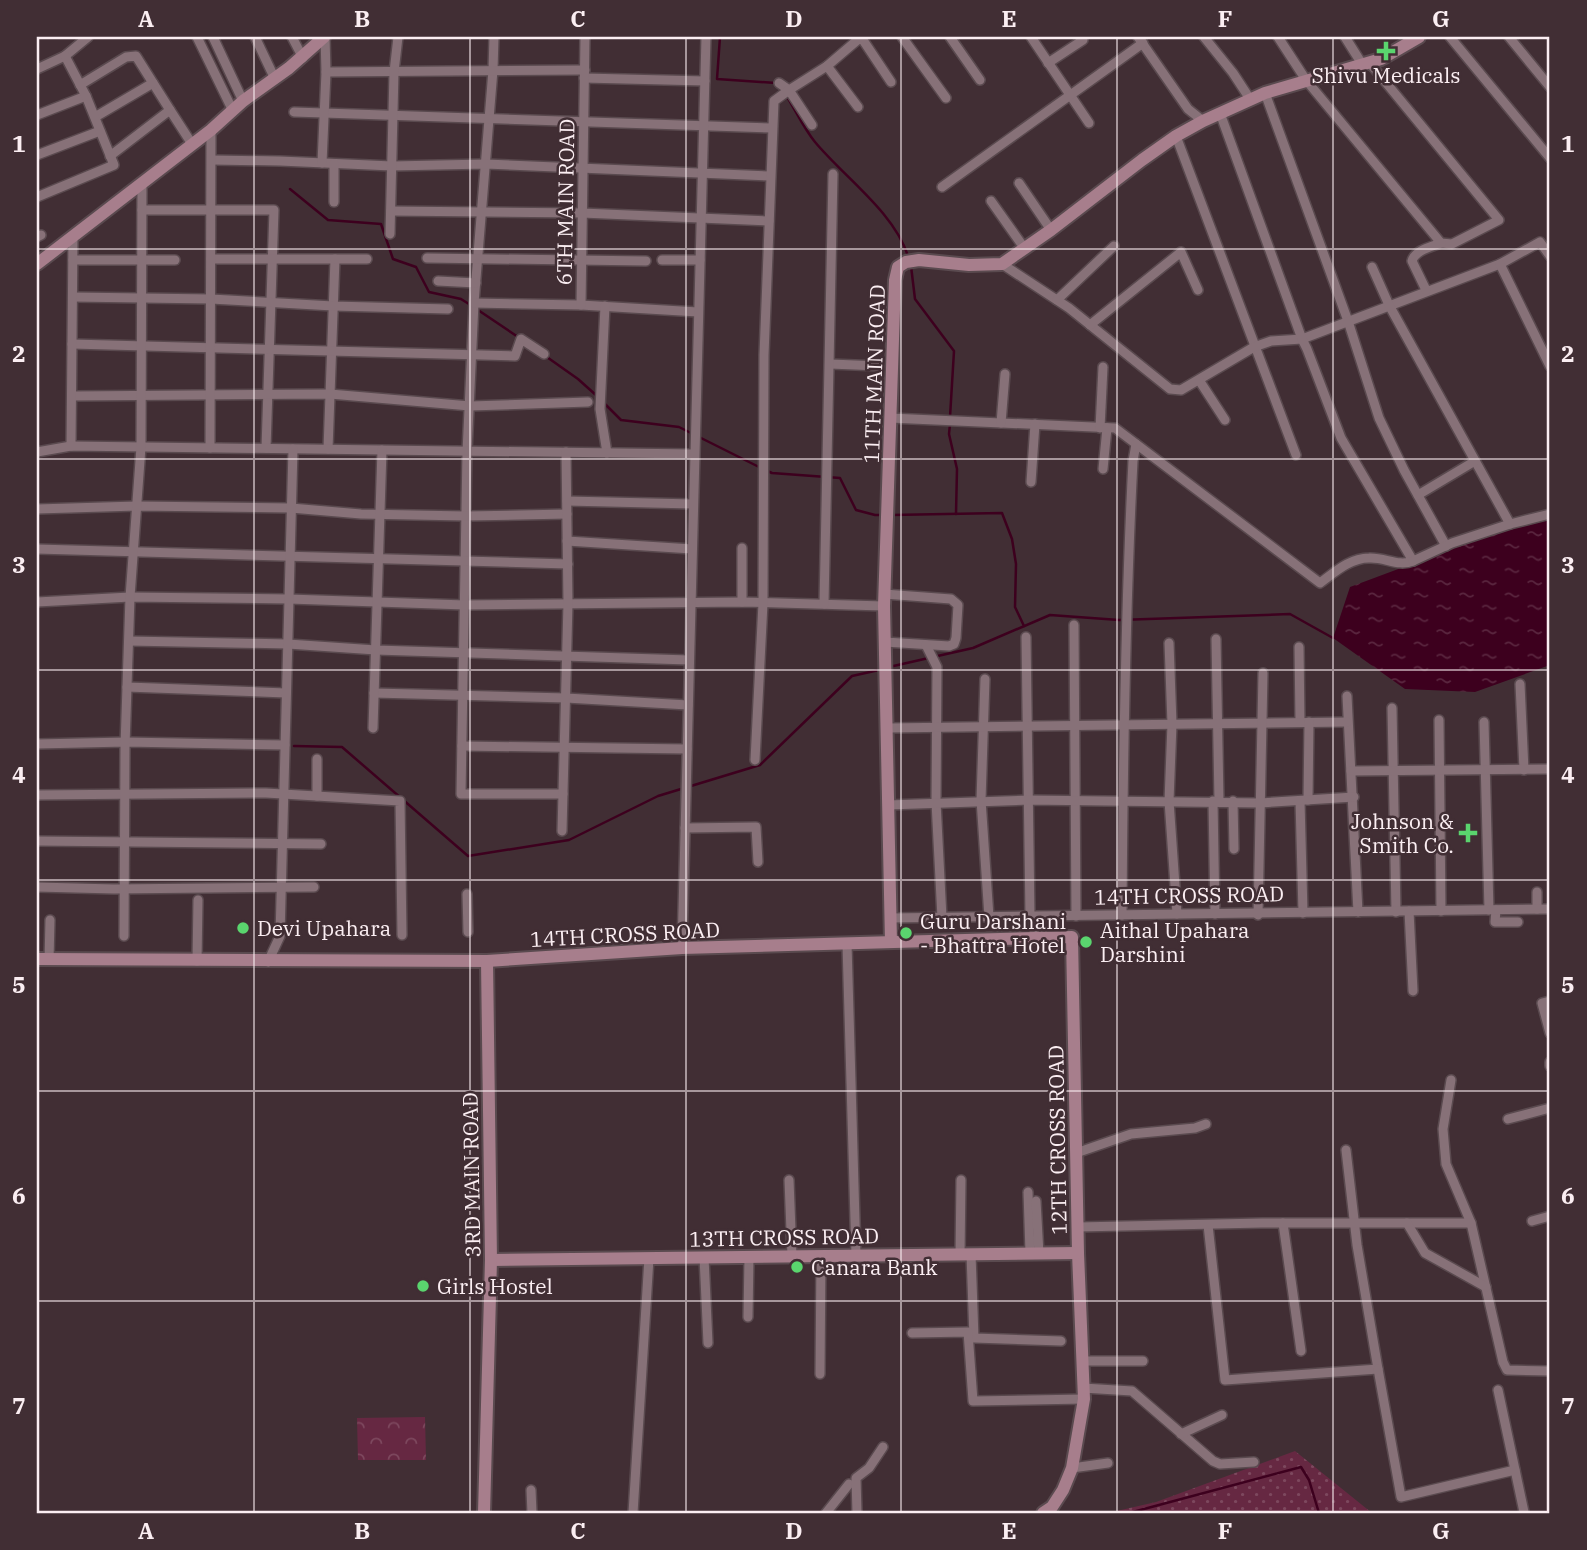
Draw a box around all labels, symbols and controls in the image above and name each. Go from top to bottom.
text: A [138,3,154,33]
text: B [354,3,370,33]
text: C [570,3,586,33]
text: D [785,3,803,33]
text: E [1001,3,1017,33]
text: F [1218,3,1232,33]
text: G [1432,3,1450,33]
marker: Shivu Medicals [1378,43,1394,59]
place label: Shivu Medicals [1311,61,1461,89]
street label: 6TH MAIN ROAD [550,119,580,285]
text: 1 [12,128,26,158]
text: 1 [1561,128,1575,158]
street label: 11TH MAIN ROAD [857,284,891,464]
text: 2 [12,338,26,368]
text: 2 [1561,338,1575,368]
text: 3 [12,549,26,579]
text: 3 [1561,549,1575,579]
text: 4 [12,759,26,789]
text: 4 [1561,759,1575,789]
place label: Johnson & Smith Co. [1351,807,1454,859]
marker: Johnson & Smith Co. [1460,825,1476,841]
street label: 14TH CROSS ROAD [1094,879,1284,911]
place label: Guru Darshani - Bhattra Hotel [920,907,1066,959]
place label: Devi Upahara [257,914,391,942]
street label: 14TH CROSS ROAD [529,915,721,953]
place label: Aithal Upahara Darshini [1100,916,1250,968]
marker: Devi Upahara [235,920,251,936]
marker: Guru Darshani - Bhattra Hotel [898,925,914,941]
marker: Aithal Upahara Darshini [1078,934,1094,950]
text: 5 [12,969,26,999]
text: 5 [1561,969,1575,999]
street label: 12TH CROSS ROAD [1041,1045,1073,1235]
street label: 3RD MAIN ROAD [456,1092,486,1258]
text: 6 [12,1180,26,1210]
text: 6 [1561,1180,1575,1210]
street label: 13TH CROSS ROAD [689,1221,879,1253]
place label: Canara Bank [811,1253,938,1281]
marker: Canara Bank [789,1259,805,1275]
place label: Girls Hostel [437,1272,553,1300]
marker: Girls Hostel [415,1278,431,1294]
text: 7 [12,1390,26,1420]
text: 7 [1561,1390,1575,1420]
text: A [138,1515,154,1545]
text: B [354,1515,370,1545]
text: C [570,1515,586,1545]
text: D [785,1515,803,1545]
text: E [1001,1515,1017,1545]
text: F [1218,1515,1232,1545]
text: G [1432,1515,1450,1545]

